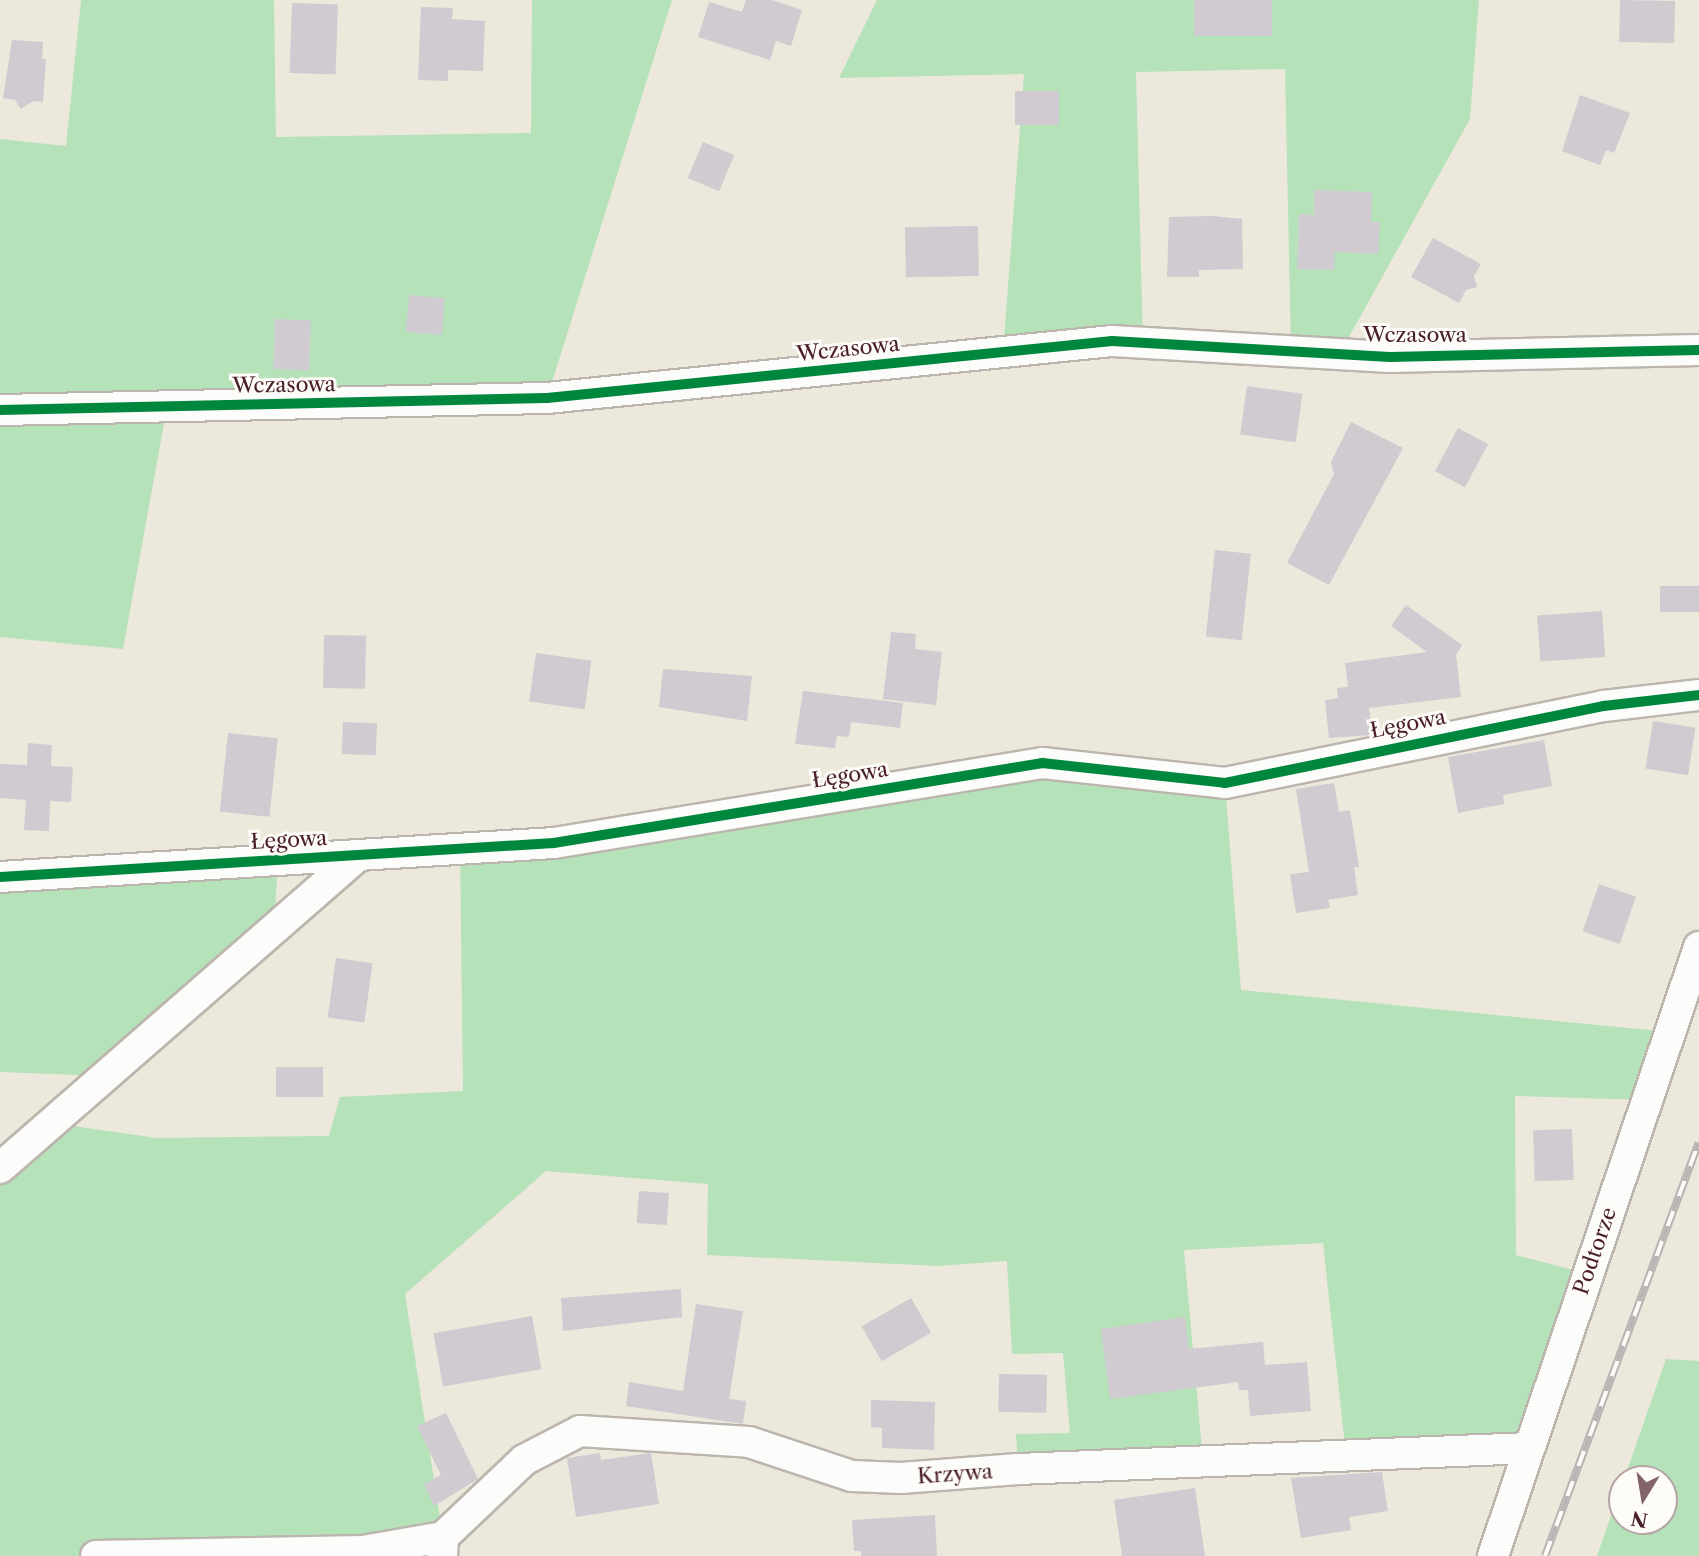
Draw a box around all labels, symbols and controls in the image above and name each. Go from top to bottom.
street label: Wczasowa [1363,322,1467,348]
street label: Wczasowa [795,331,901,367]
street label: Wczasowa [232,371,336,399]
street label: Łęgowa [1368,704,1448,744]
street label: Łęgowa [810,757,890,793]
street label: Łęgowa [250,825,328,855]
street label: Podtorze [1568,1204,1622,1298]
street label: Krzywa [916,1459,994,1489]
north arrow [1608,1465,1678,1535]
text: N [1629,1506,1650,1532]

